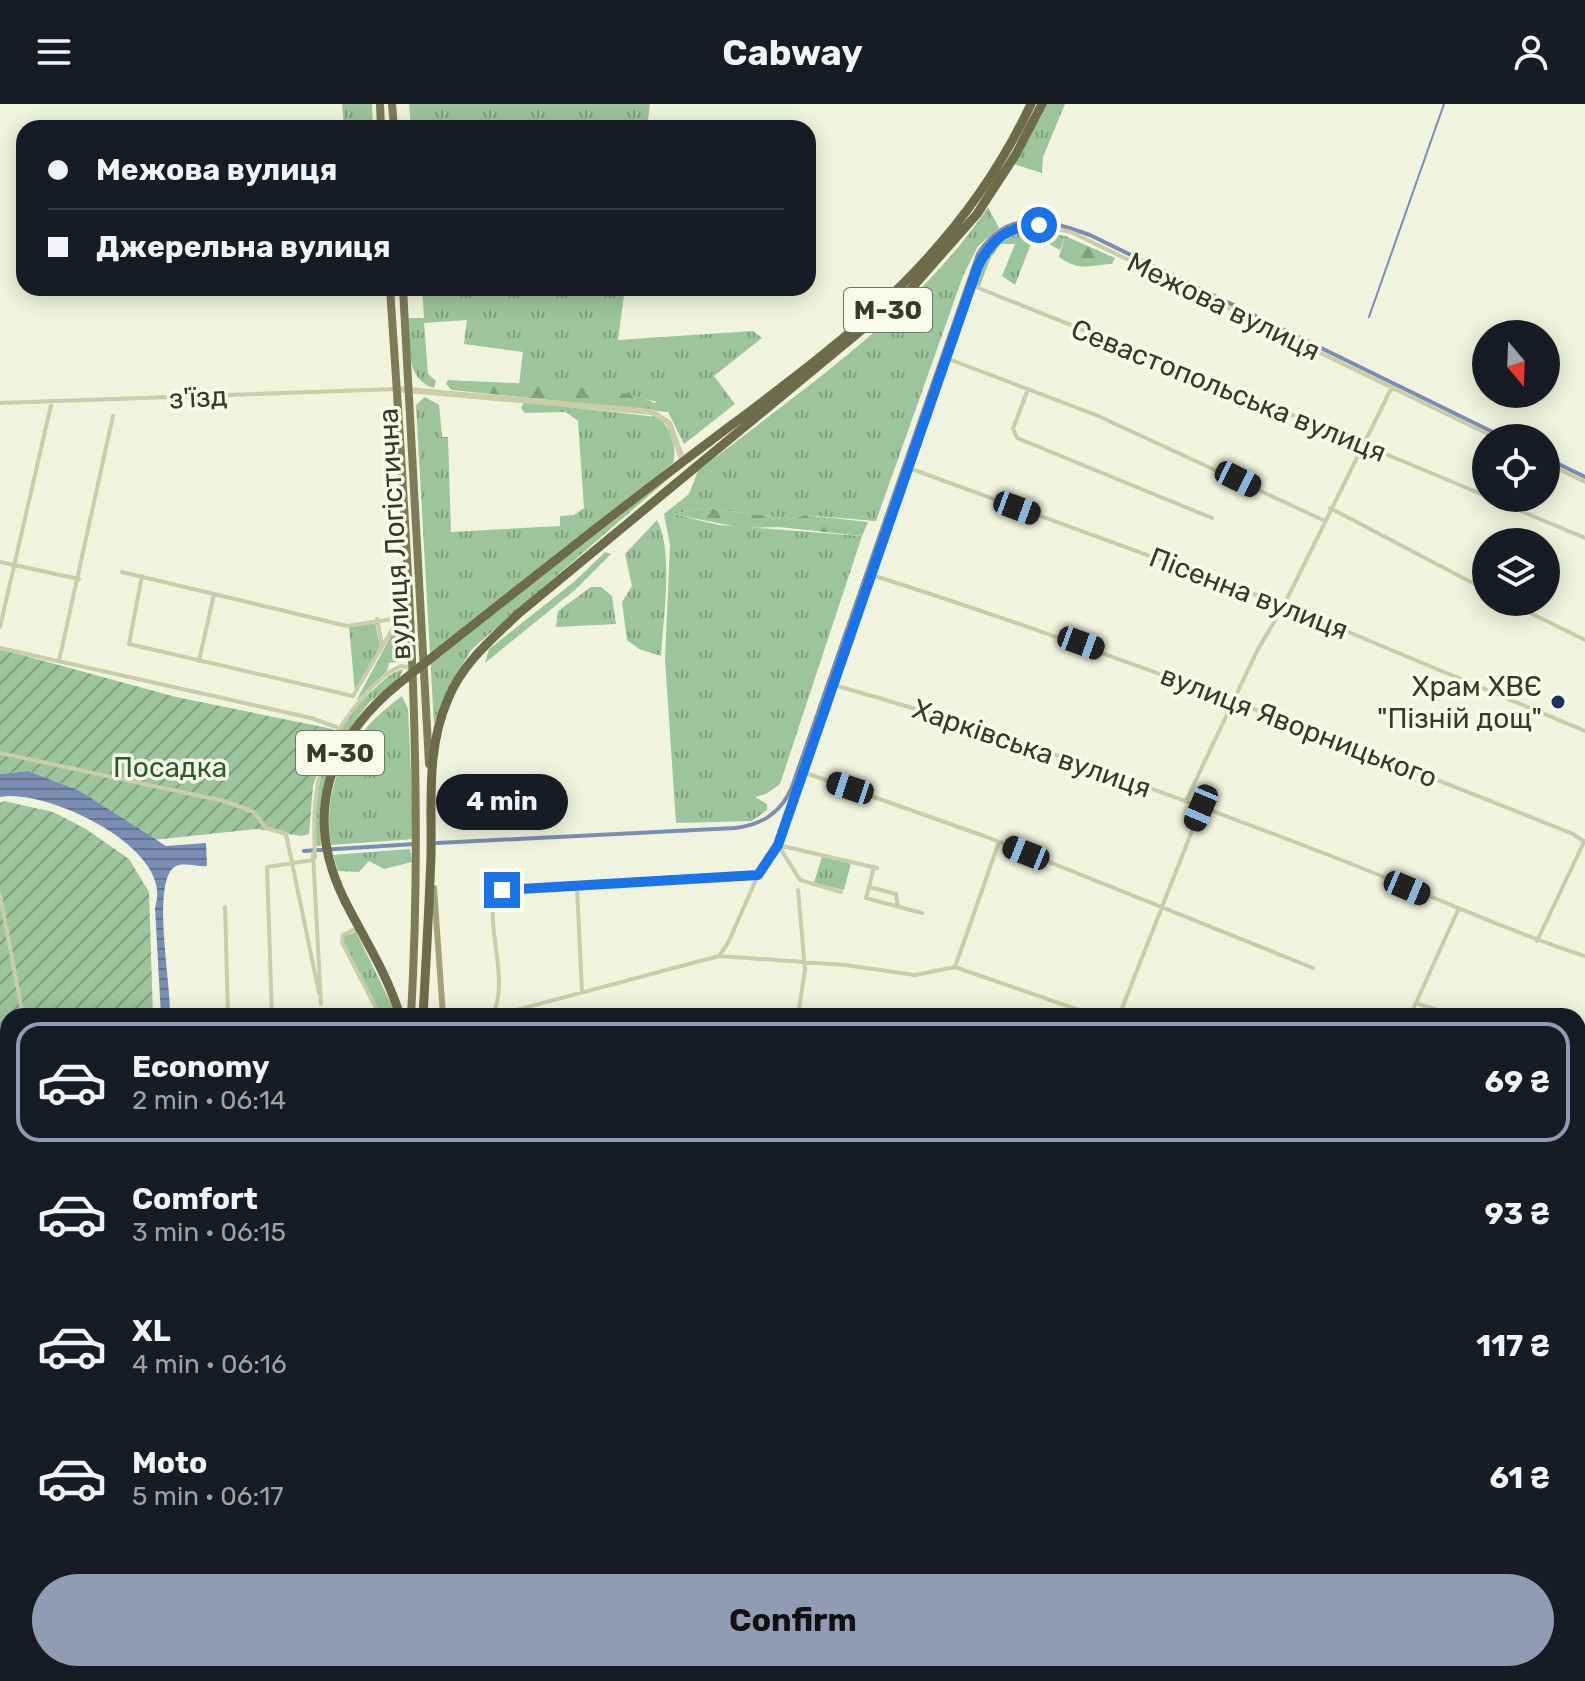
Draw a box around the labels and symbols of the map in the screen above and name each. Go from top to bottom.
route start [1021,207,1057,243]
street label: Межова вулиця [1122,245,1326,367]
road number: М-30 [844,288,932,332]
street label: Севастопольська вулиця [1066,312,1391,469]
north arrow [1472,320,1560,408]
street label: з'їзд [168,379,228,416]
street label: вулиця Логістична [371,407,418,661]
car [1211,458,1265,500]
car [990,489,1044,527]
street label: Пісенна вулиця [1145,540,1353,647]
car [1054,624,1108,662]
street label: вулиця Яворницького [1156,658,1442,794]
place label: Храм ХВЄ "Пізній дощ" [1377,670,1542,735]
street label: Харківська вулиця [908,692,1156,805]
marker: Храм ХВЄ "Пізній дощ" [1549,693,1567,711]
road number: М-30 [296,731,384,775]
park label: Посадка [113,751,227,784]
car [823,769,877,807]
callout: 4 min [436,774,568,830]
car [1181,781,1221,835]
car [999,833,1053,873]
car [1380,868,1434,908]
route end [484,872,520,908]

